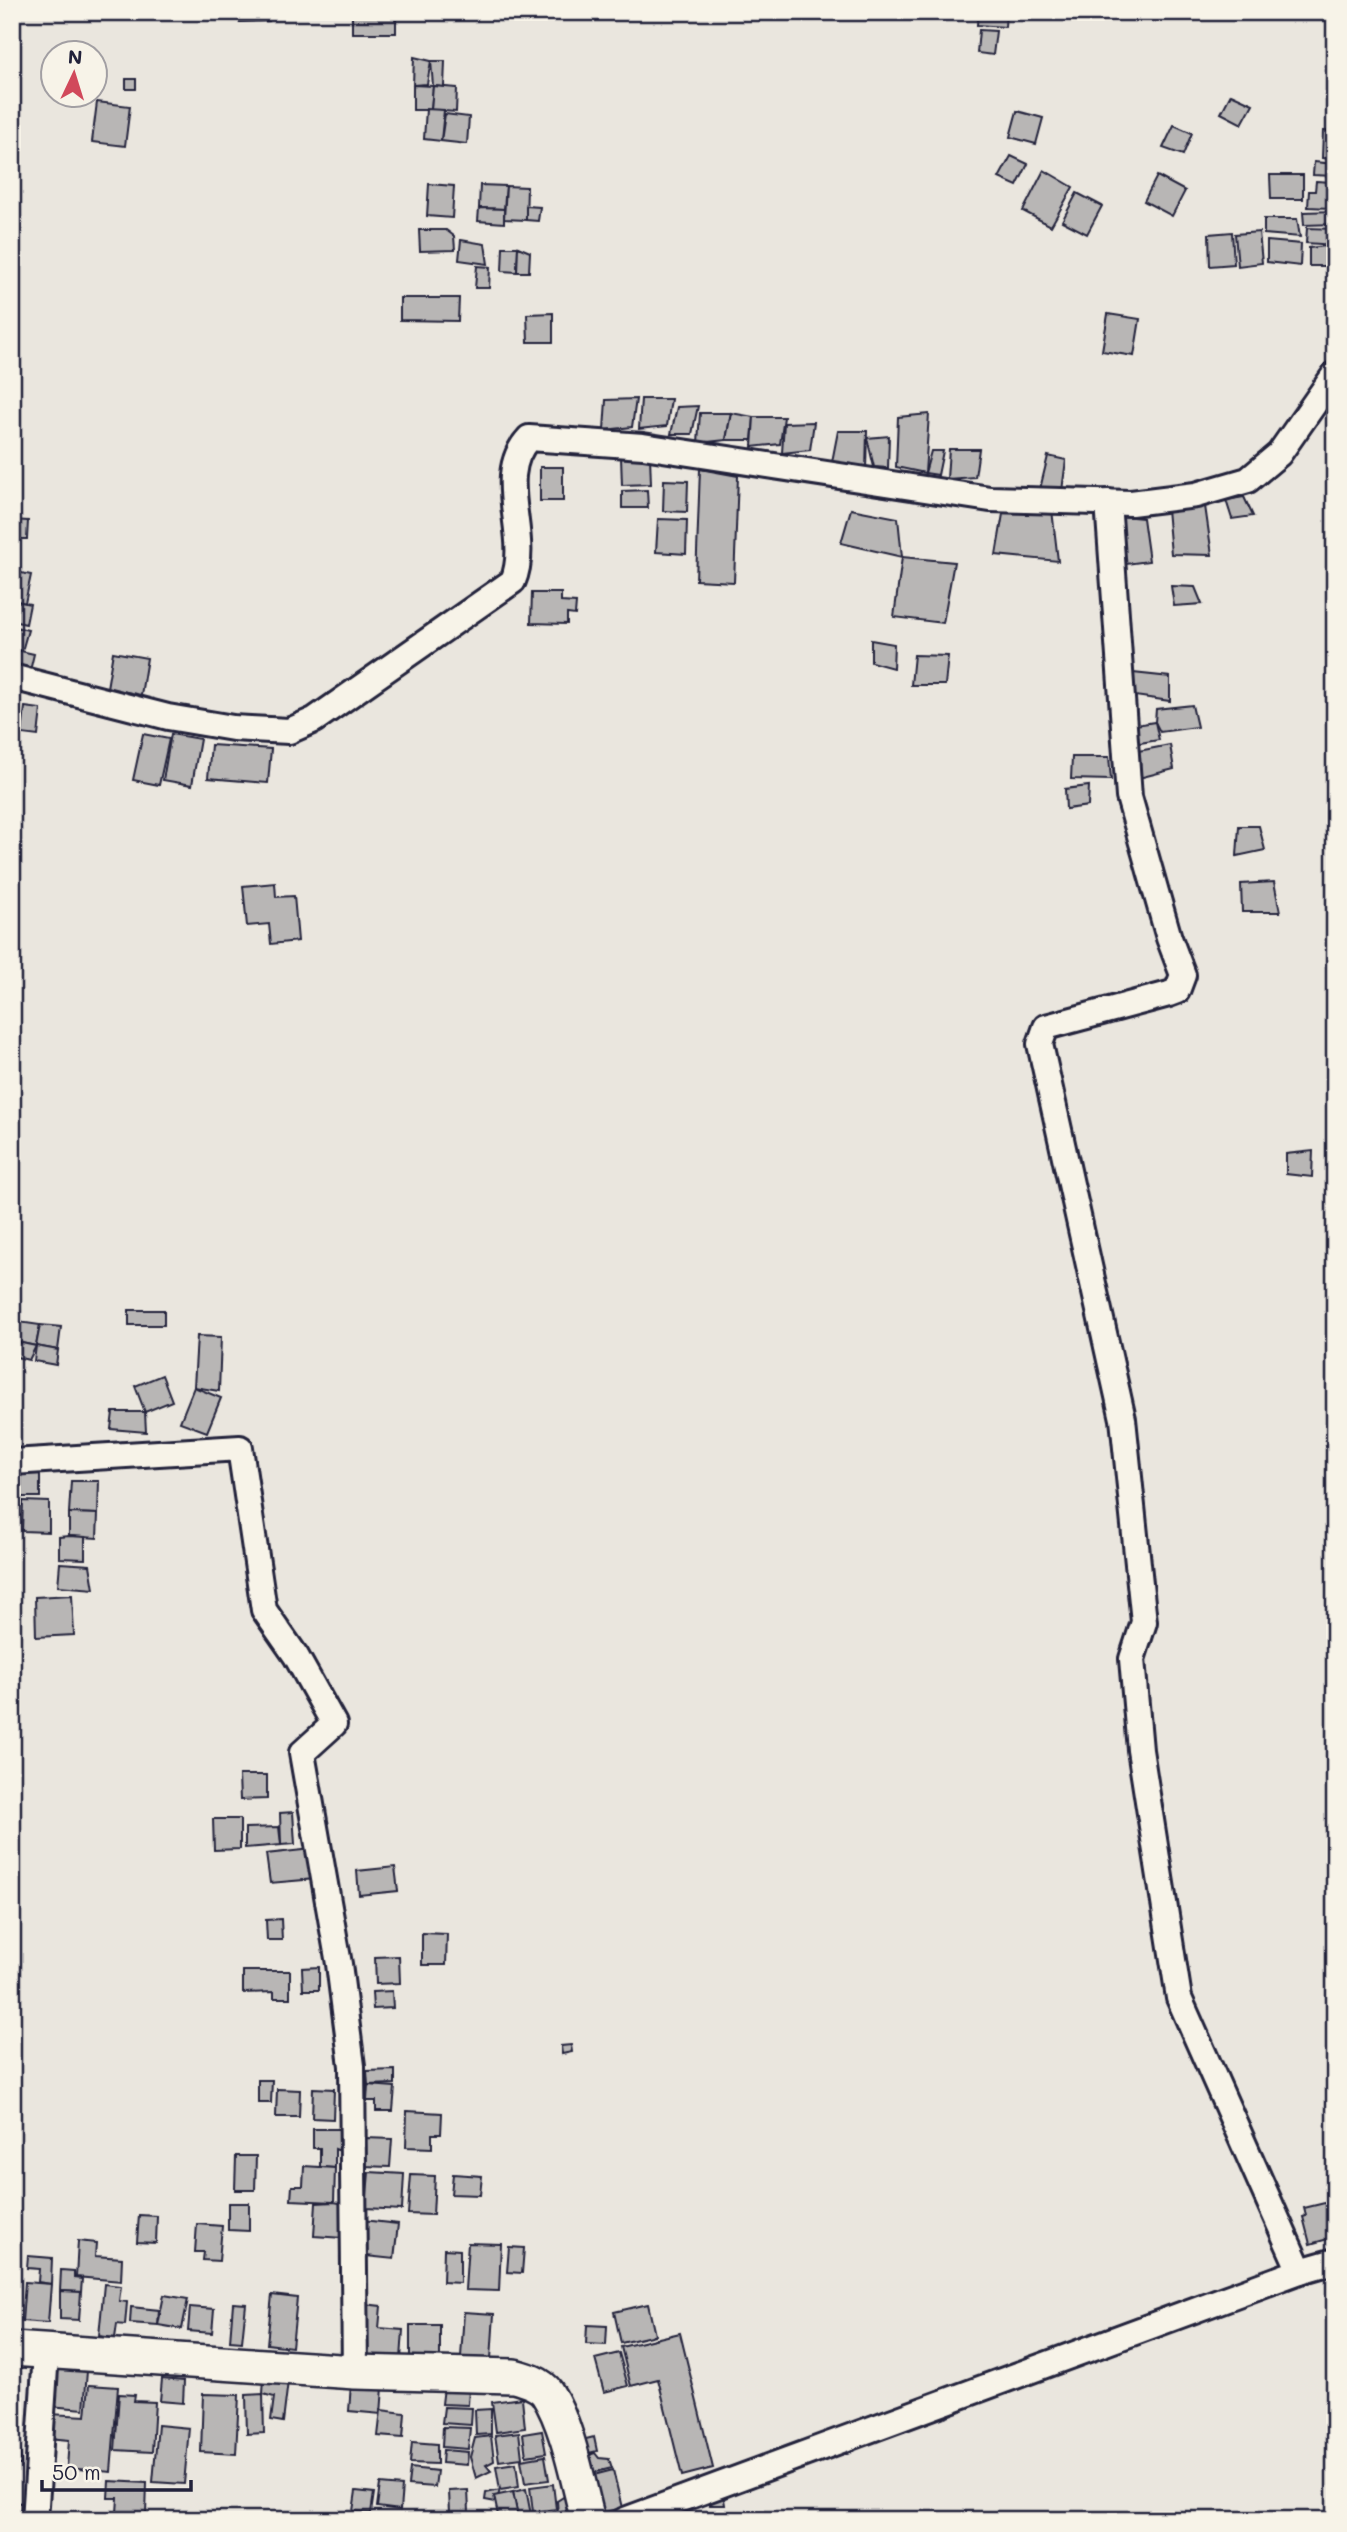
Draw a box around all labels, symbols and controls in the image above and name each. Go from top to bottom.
north arrow [38,38,108,108]
text: N [67,44,83,70]
scale bar [42,2448,191,2492]
text: 50 m [52,2458,101,2485]

